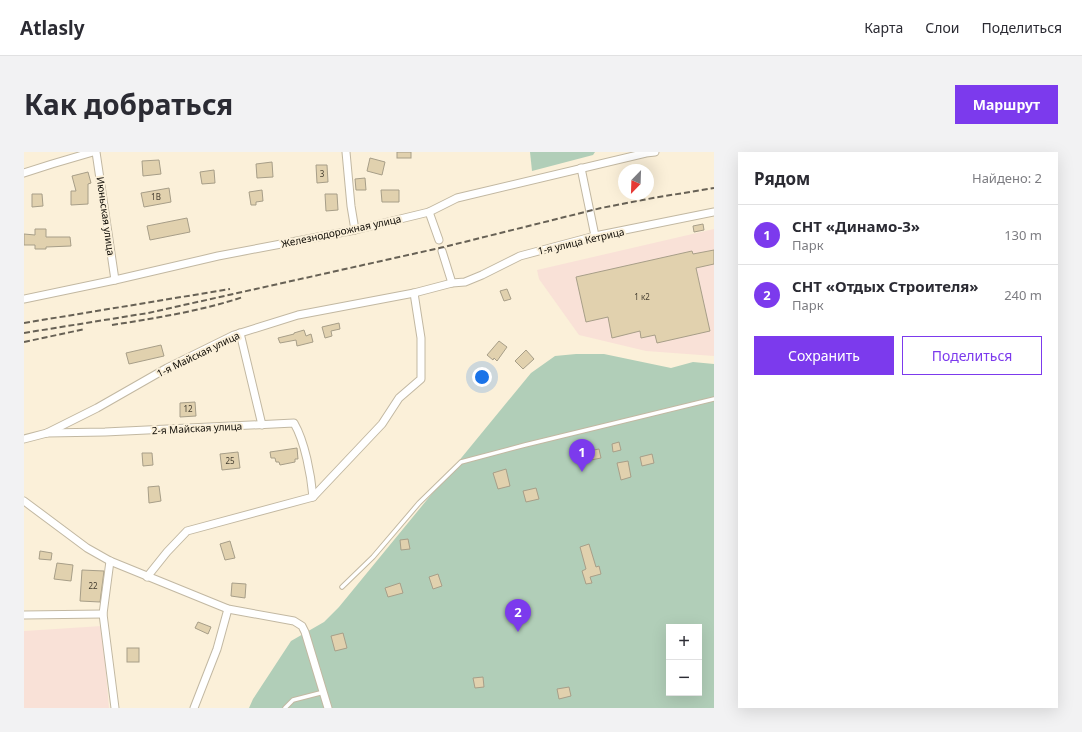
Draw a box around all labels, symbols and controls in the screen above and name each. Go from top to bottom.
text: Atlasly [20,15,85,41]
text: Карта [864,18,903,37]
text: Слои [925,18,959,37]
text: Поделиться [981,18,1062,37]
text: Как добраться [24,85,233,123]
button: Маршрут [955,85,1058,124]
north arrow [618,164,654,200]
text: Рядом [754,167,810,190]
house number: 3 [320,168,325,179]
text: Найдено: 2 [972,169,1042,187]
street label: Июньская улица [94,176,118,256]
house number: 1В [151,191,161,202]
street label: Железнодорожная улица [280,211,402,251]
text: СНТ «Динамо-3» [792,216,920,236]
street label: 1-я улица Кетрица [536,224,626,258]
text: 1 [763,226,771,244]
text: 130 m [1004,226,1042,244]
text: Парк [792,236,824,254]
text: СНТ «Отдых Строителя» [792,276,979,296]
text: 2 [763,286,771,304]
text: 240 m [1004,286,1042,304]
house number: 1 к2 [634,291,650,302]
text: Парк [792,296,824,314]
street label: 1-я Майская улица [154,328,242,380]
button: Сохранить [754,336,894,375]
button: Поделиться [902,336,1042,375]
your location [472,367,492,387]
house number: 12 [183,403,193,414]
street label: 2-я Майская улица [151,419,243,437]
pin: 1 [569,439,595,472]
house number: 25 [225,455,235,466]
house number: 22 [88,580,98,591]
pin: 2 [505,599,531,632]
map controls [666,624,702,696]
button: + [666,624,702,660]
button: − [666,660,702,696]

